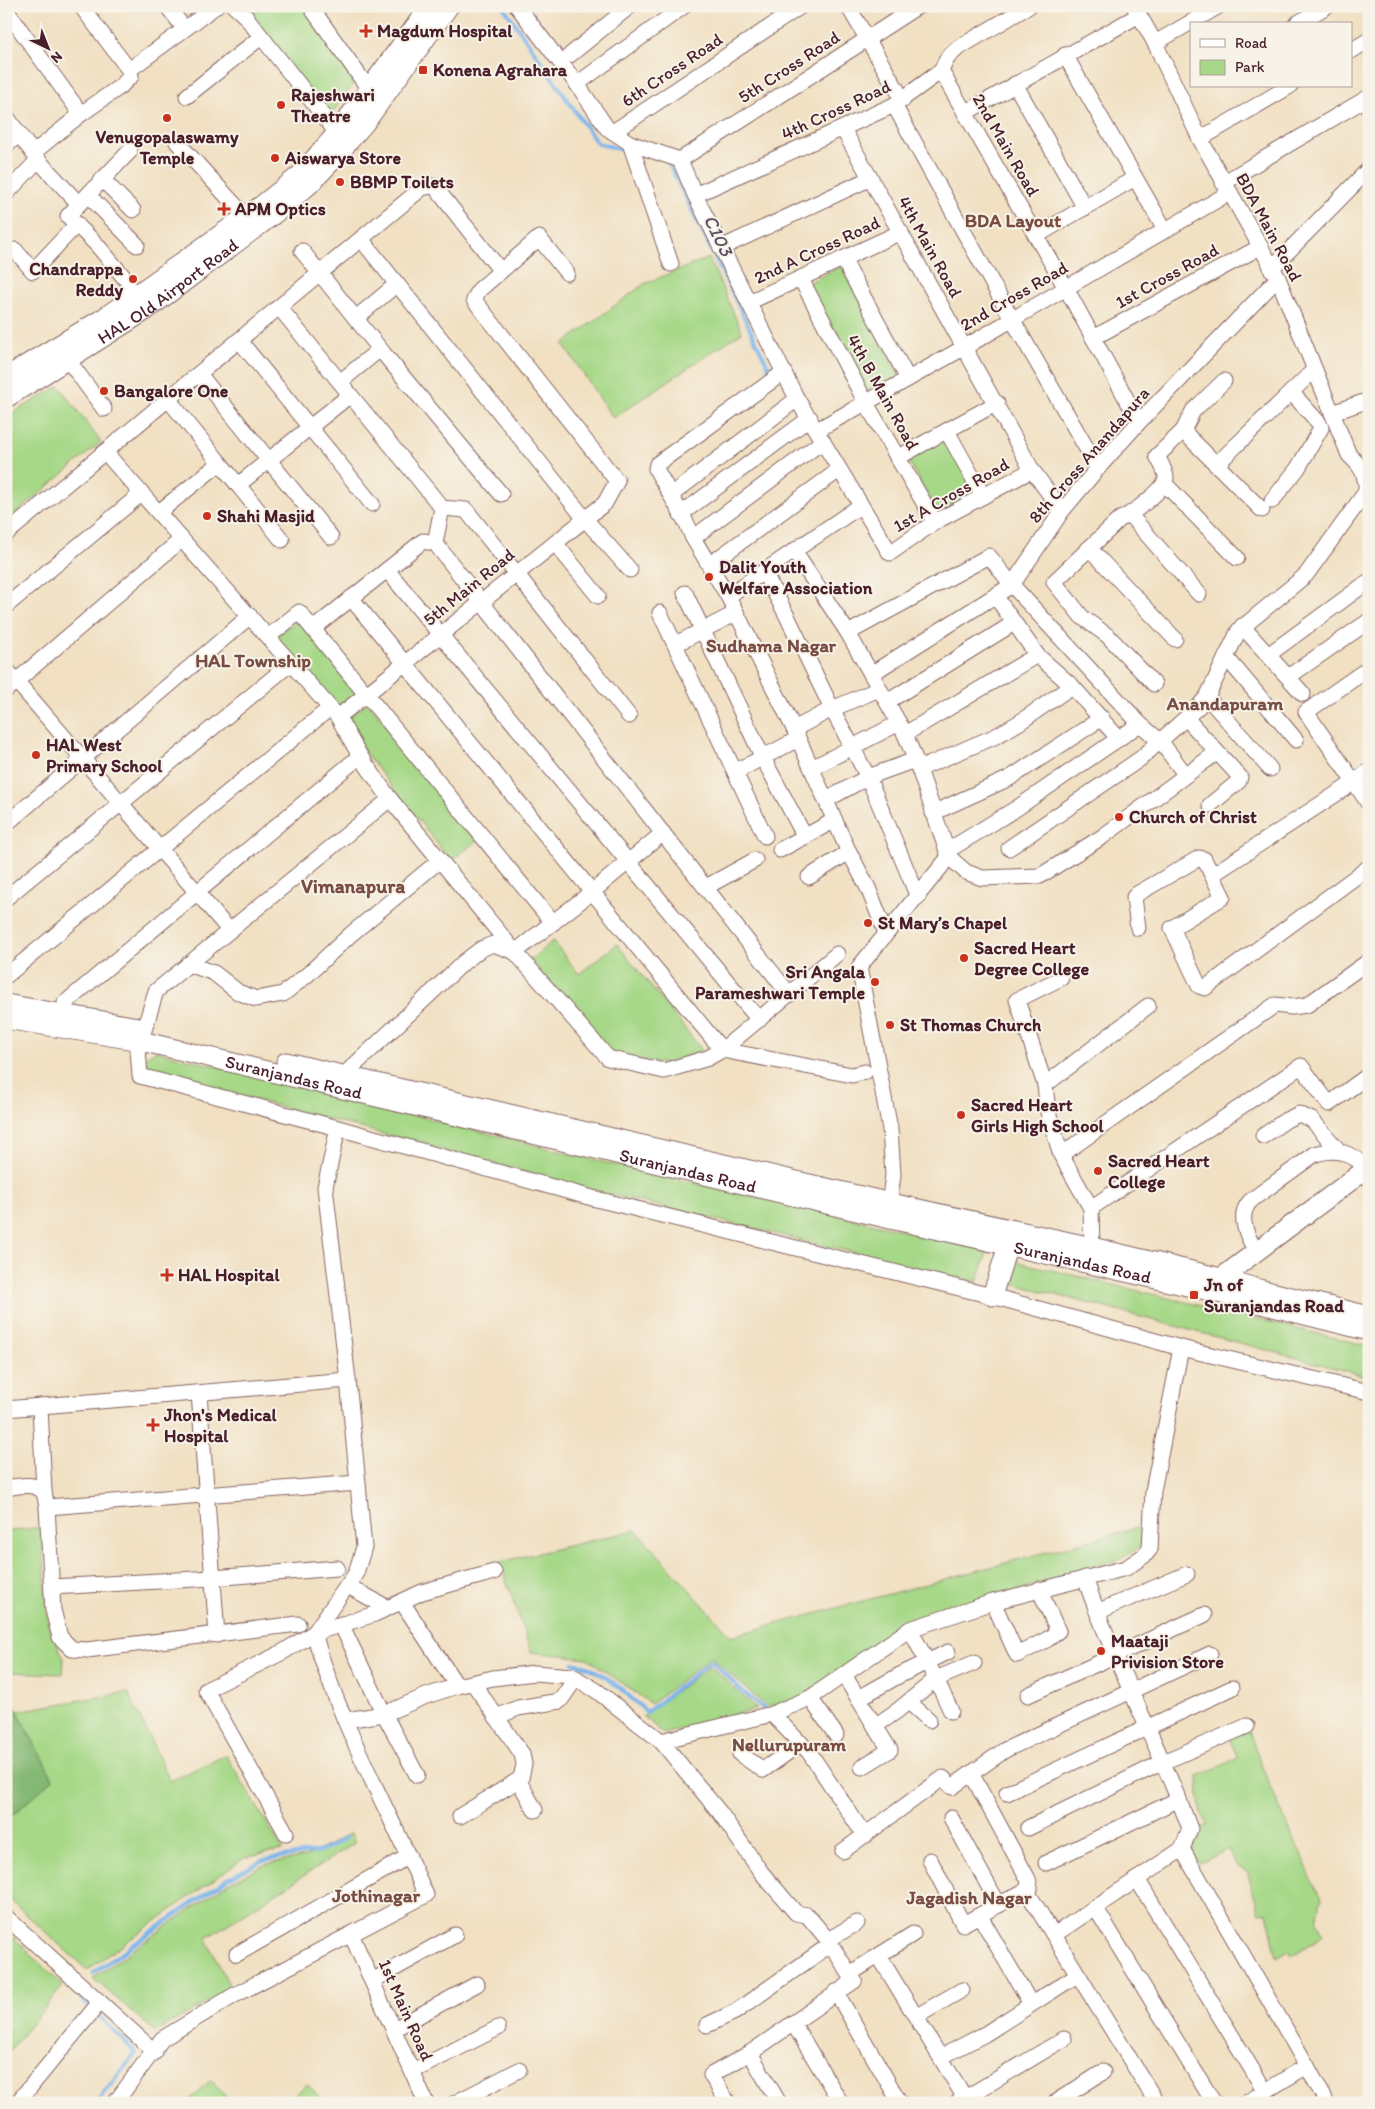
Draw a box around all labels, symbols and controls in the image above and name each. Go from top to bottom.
place label: Magdum Hospital [377,20,513,42]
north arrow [22,22,72,72]
legend [1190,22,1352,88]
marker: Magdum Hospital [359,24,373,38]
street label: 5th Cross Road [734,26,844,108]
street label: 6th Cross Road [617,28,727,112]
text: Road [1235,34,1268,52]
text: N [47,48,66,67]
text: Park [1235,58,1265,76]
place label: Konena Agrahara [433,59,568,81]
marker: Konena Agrahara [417,64,429,76]
street label: 4th Cross Road [778,75,894,145]
place label: Rajeshwari Theatre [290,84,375,127]
street label: 2nd Main Road [968,90,1044,200]
marker: Rajeshwari Theatre [275,99,287,111]
marker: Venugopalaswamy Temple [161,112,173,124]
place label: Venugopalaswamy Temple [96,126,239,169]
place label: Aiswarya Store [284,147,401,169]
marker: Aiswarya Store [269,152,281,164]
street label: BDA Main Road [1231,169,1307,285]
place label: BBMP Toilets [350,171,454,193]
marker: BBMP Toilets [334,176,346,188]
street label: 4th Main Road [893,192,967,302]
place label: APM Optics [234,198,326,220]
marker: APM Optics [217,202,231,216]
district label: BDA Layout [965,209,1062,232]
water label: C103 [699,211,739,261]
street label: 2nd A Cross Road [751,211,884,289]
street label: HAL Old Airport Road [93,234,243,349]
street label: 1st Cross Road [1112,239,1223,313]
street label: 2nd Cross Road [956,256,1072,336]
place label: Chandrappa Reddy [29,258,124,301]
marker: Chandrappa Reddy [127,273,139,285]
street label: 4th B Main Road [842,330,924,454]
place label: Bangalore One [114,380,229,402]
street label: 8th Cross Anandapura [1024,382,1154,528]
marker: Bangalore One [98,385,110,397]
street label: 1st A Cross Road [889,453,1013,537]
place label: Shahi Masjid [217,505,315,527]
marker: Shahi Masjid [201,510,213,522]
street label: 5th Main Road [419,543,519,631]
place label: Dalit Youth Welfare Association [719,556,873,599]
marker: Dalit Youth Welfare Association [703,571,715,583]
district label: Sudhama Nagar [706,634,837,657]
district label: HAL Township [195,649,311,672]
district label: Anandapuram [1166,692,1283,715]
place label: HAL West Primary School [46,734,163,777]
marker: HAL West Primary School [30,749,42,761]
place label: Church of Christ [1129,806,1257,828]
marker: Church of Christ [1113,811,1125,823]
district label: Vimanapura [301,874,405,899]
place label: St Mary’s Chapel [878,912,1008,934]
marker: St Mary’s Chapel [862,917,874,929]
place label: Sacred Heart Degree College [974,937,1089,980]
marker: Sacred Heart Degree College [958,952,970,964]
place label: Sri Angala Parameshwari Temple [695,961,866,1004]
marker: Sri Angala Parameshwari Temple [869,976,881,988]
place label: St Thomas Church [900,1014,1042,1036]
marker: St Thomas Church [884,1019,896,1031]
street label: Suranjandas Road [223,1050,365,1104]
place label: Sacred Heart Girls High School [971,1094,1105,1137]
marker: Sacred Heart Girls High School [955,1109,967,1121]
street label: Suranjandas Road [617,1144,759,1198]
place label: Sacred Heart College [1108,1150,1210,1193]
marker: Sacred Heart College [1092,1165,1104,1177]
street label: Suranjandas Road [1012,1236,1153,1289]
place label: HAL Hospital [178,1264,280,1286]
marker: HAL Hospital [160,1268,174,1282]
place label: Jn of Suranjandas Road [1203,1274,1345,1317]
marker: Jn of Suranjandas Road [1188,1289,1200,1301]
place label: Jhon's Medical Hospital [163,1404,278,1447]
marker: Jhon's Medical Hospital [146,1418,160,1432]
place label: Maataji Privision Store [1111,1630,1224,1673]
marker: Maataji Privision Store [1095,1645,1107,1657]
district label: Nellurupuram [732,1733,846,1756]
district label: Jothinagar [331,1884,421,1907]
district label: Jagadish Nagar [905,1886,1032,1909]
street label: 1st Main Road [374,1956,438,2064]

